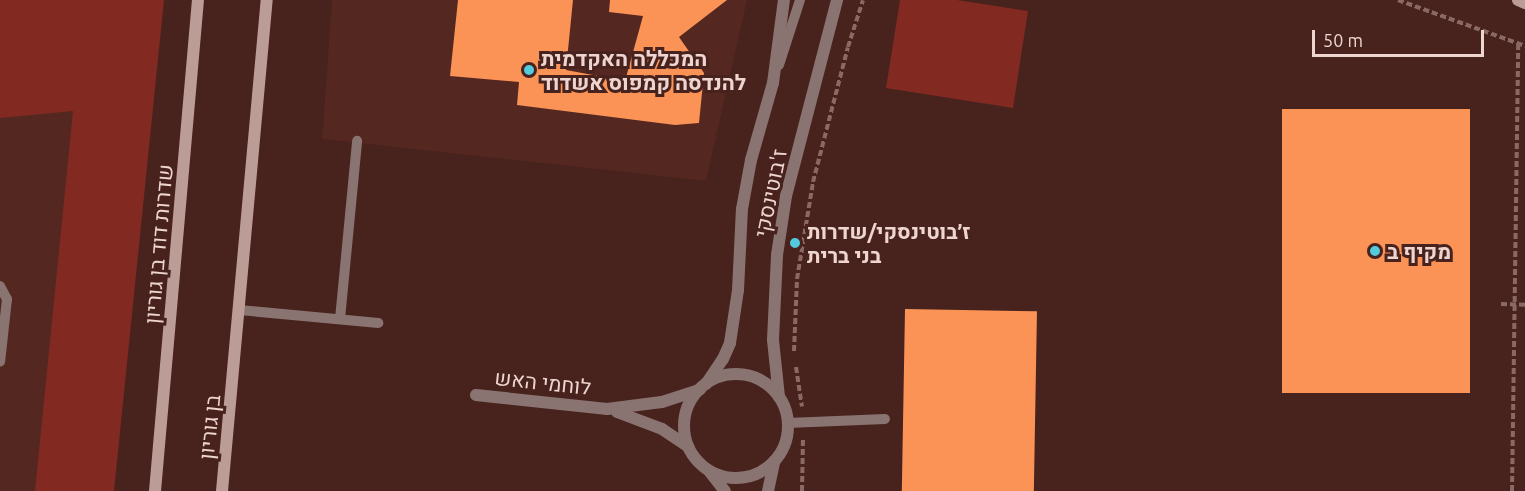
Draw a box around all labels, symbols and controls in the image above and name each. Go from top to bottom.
scale bar [1315,18,1488,56]
text: 50 m [1323,30,1363,50]
place label: המכללה האקדמית להנדסה קמפוס אשדוד [541,45,746,95]
marker: המכללה האקדמית להנדסה קמפוס אשדוד [522,63,536,77]
street label: ז'בוטינסקי [748,147,792,239]
street label: שדרות דוד בן גוריון [138,163,178,325]
place label: ז׳בוטינסקי/שדרות בני ברית [807,218,970,268]
marker: ז׳בוטינסקי/שדרות בני ברית [788,236,802,250]
place label: מקיף ב [1387,238,1451,264]
marker: מקיף ב [1368,244,1382,258]
street label: לוחמי האש [494,364,592,400]
street label: בן גוריון [193,393,225,461]

